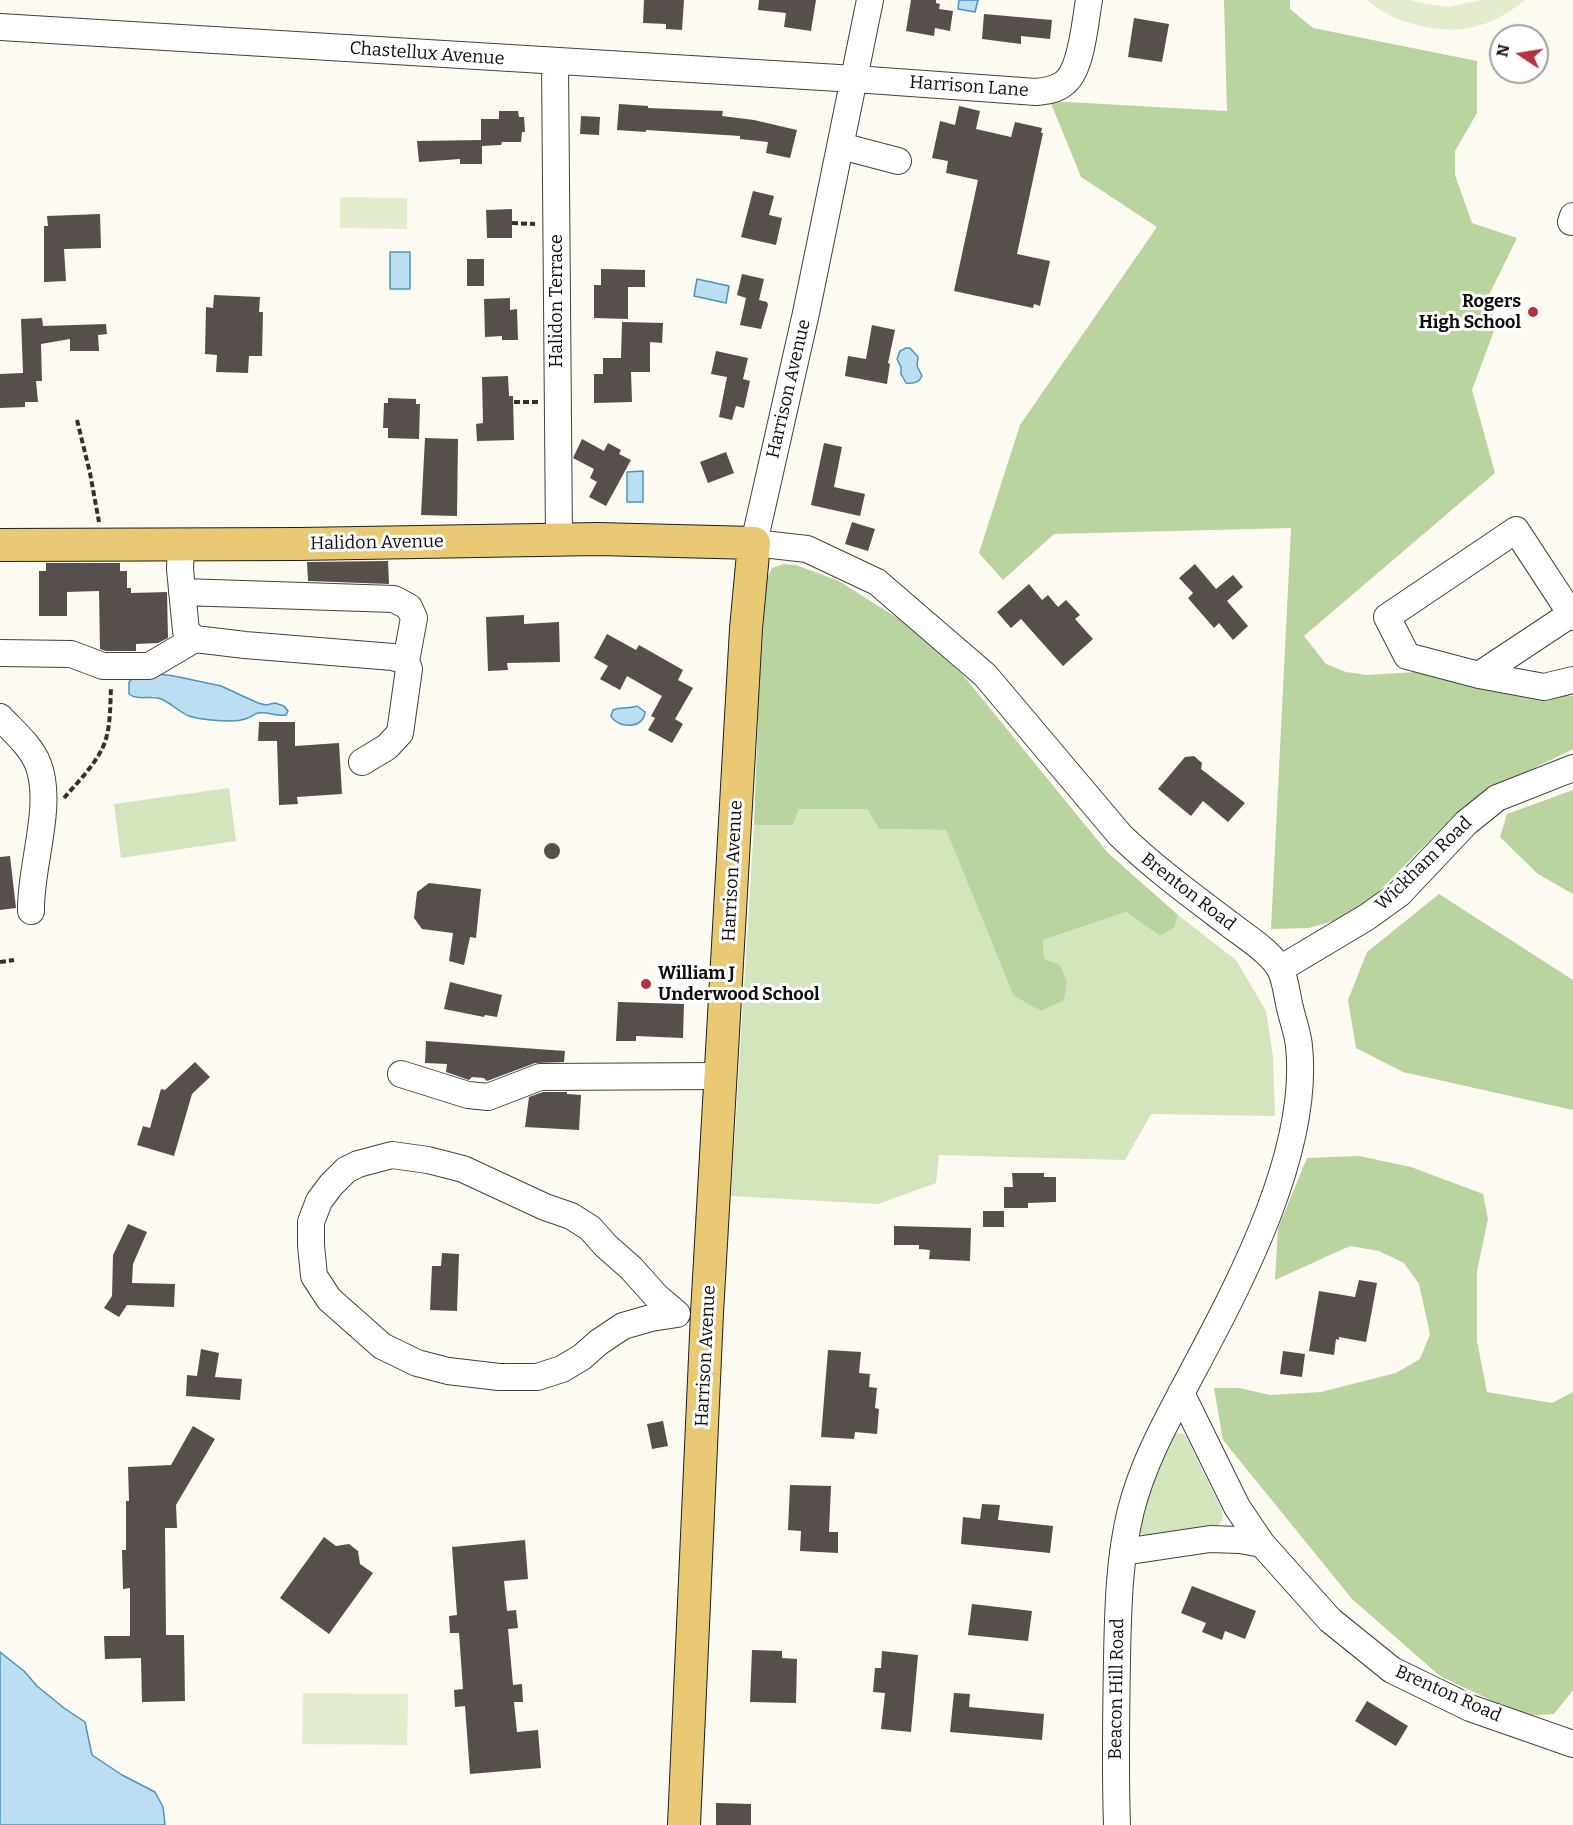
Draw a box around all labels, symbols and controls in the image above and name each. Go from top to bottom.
north arrow [1489,24,1549,84]
street label: Chastellux Avenue [349,38,505,70]
text: N [1492,43,1513,59]
street label: Harrison Lane [909,72,1029,102]
street label: Halidon Terrace [546,234,568,368]
place label: Rogers High School [1419,291,1521,334]
marker: Rogers High School [1526,305,1540,319]
street label: Harrison Avenue [763,317,815,461]
street label: Halidon Avenue [310,531,444,555]
street label: Harrison Avenue [719,800,747,942]
street label: Wickham Road [1371,812,1477,916]
street label: Brenton Road [1136,848,1240,936]
place label: William J Underwood School [658,963,820,1006]
marker: William J Underwood School [639,977,653,991]
street label: Harrison Avenue [692,1285,720,1427]
street label: Beacon Hill Road [1105,1618,1129,1760]
street label: Brenton Road [1392,1661,1504,1727]

